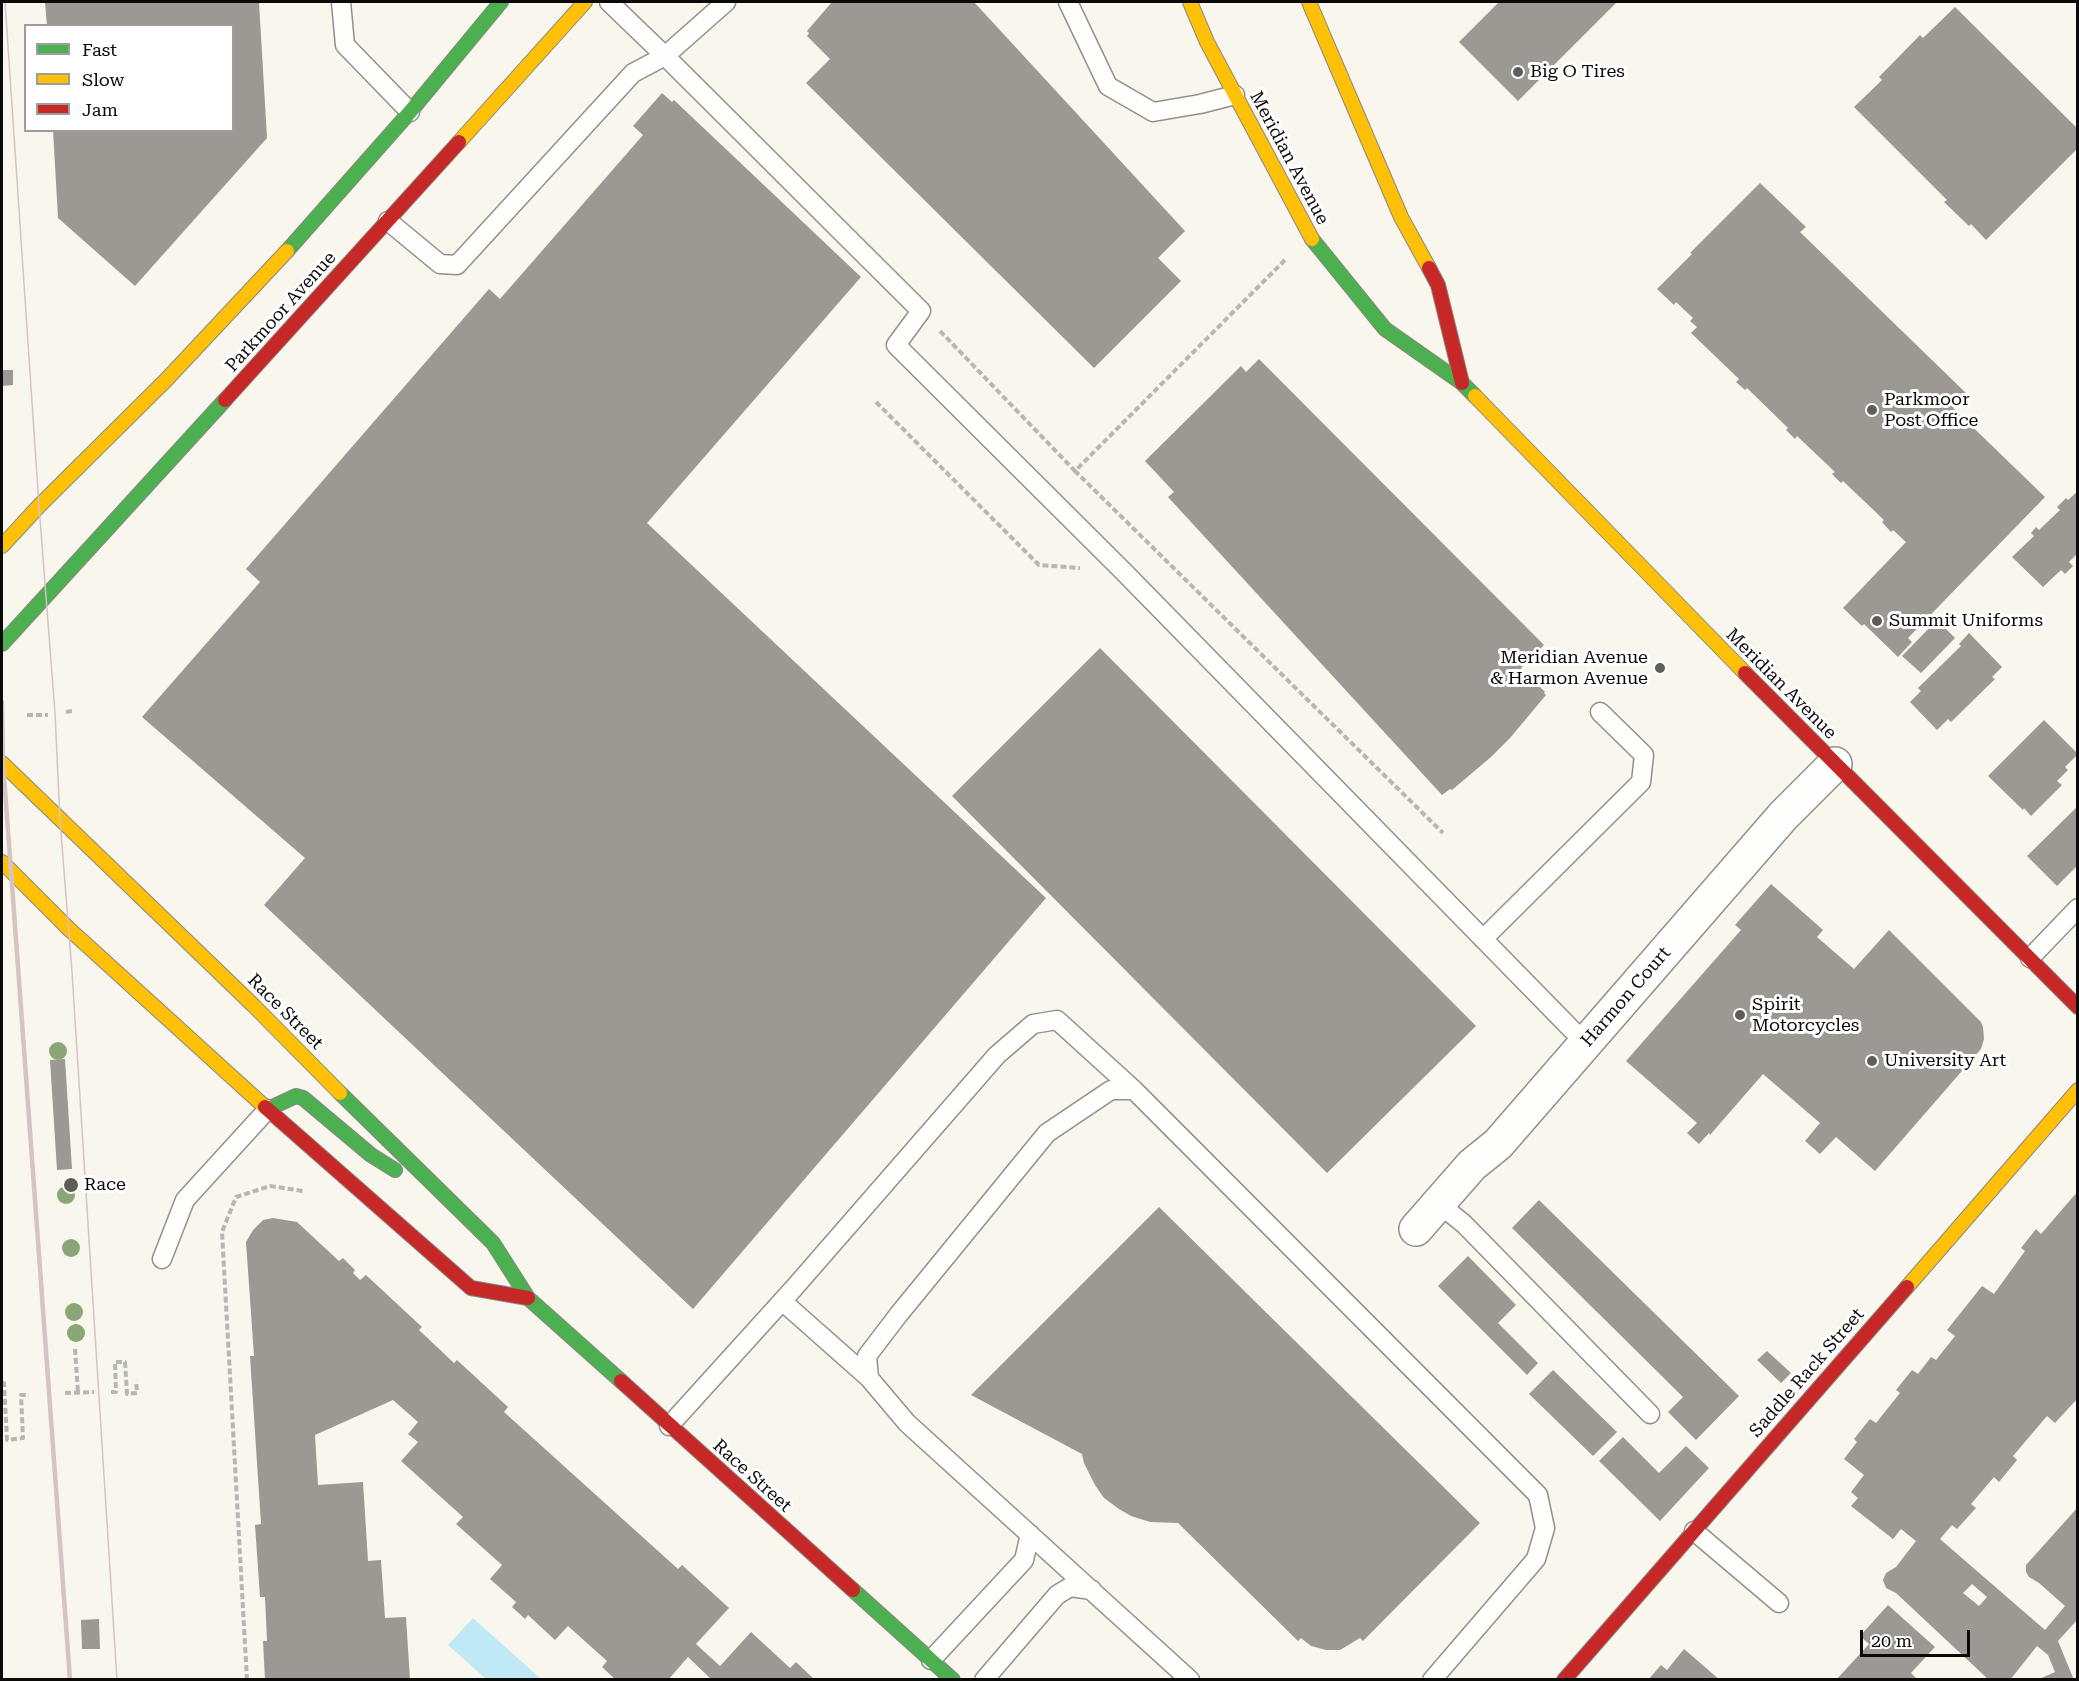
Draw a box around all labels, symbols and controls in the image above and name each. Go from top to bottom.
legend [24,24,234,132]
text: Fast [82,39,117,60]
place label: Big O Tires [1530,61,1625,83]
marker: Big O Tires [1511,65,1525,79]
text: Slow [82,69,124,90]
street label: Meridian Avenue [1245,88,1333,228]
text: Jam [82,99,118,120]
street label: Parkmoor Avenue [221,247,341,377]
place label: Parkmoor Post Office [1884,389,1978,432]
marker: Parkmoor Post Office [1865,403,1879,417]
place label: Summit Uniforms [1889,610,2043,632]
marker: Summit Uniforms [1870,614,1884,628]
street label: Meridian Avenue [1721,624,1841,744]
place label: Meridian Avenue & Harmon Avenue [1490,647,1648,690]
marker: Meridian Avenue & Harmon Avenue [1653,661,1667,675]
street label: Harmon Court [1577,943,1675,1051]
street label: Race Street [243,970,327,1054]
place label: Spirit Motorcycles [1752,994,1859,1036]
marker: Spirit Motorcycles [1733,1008,1747,1022]
place label: University Art [1884,1050,2006,1072]
marker: University Art [1865,1054,1879,1068]
place label: Race [84,1174,126,1196]
marker: Race [62,1176,80,1194]
street label: Saddle Rack Street [1745,1304,1869,1442]
street label: Race Street [708,1435,796,1517]
scale bar [1863,1618,1972,1656]
text: 20 m [1871,1630,1912,1651]

